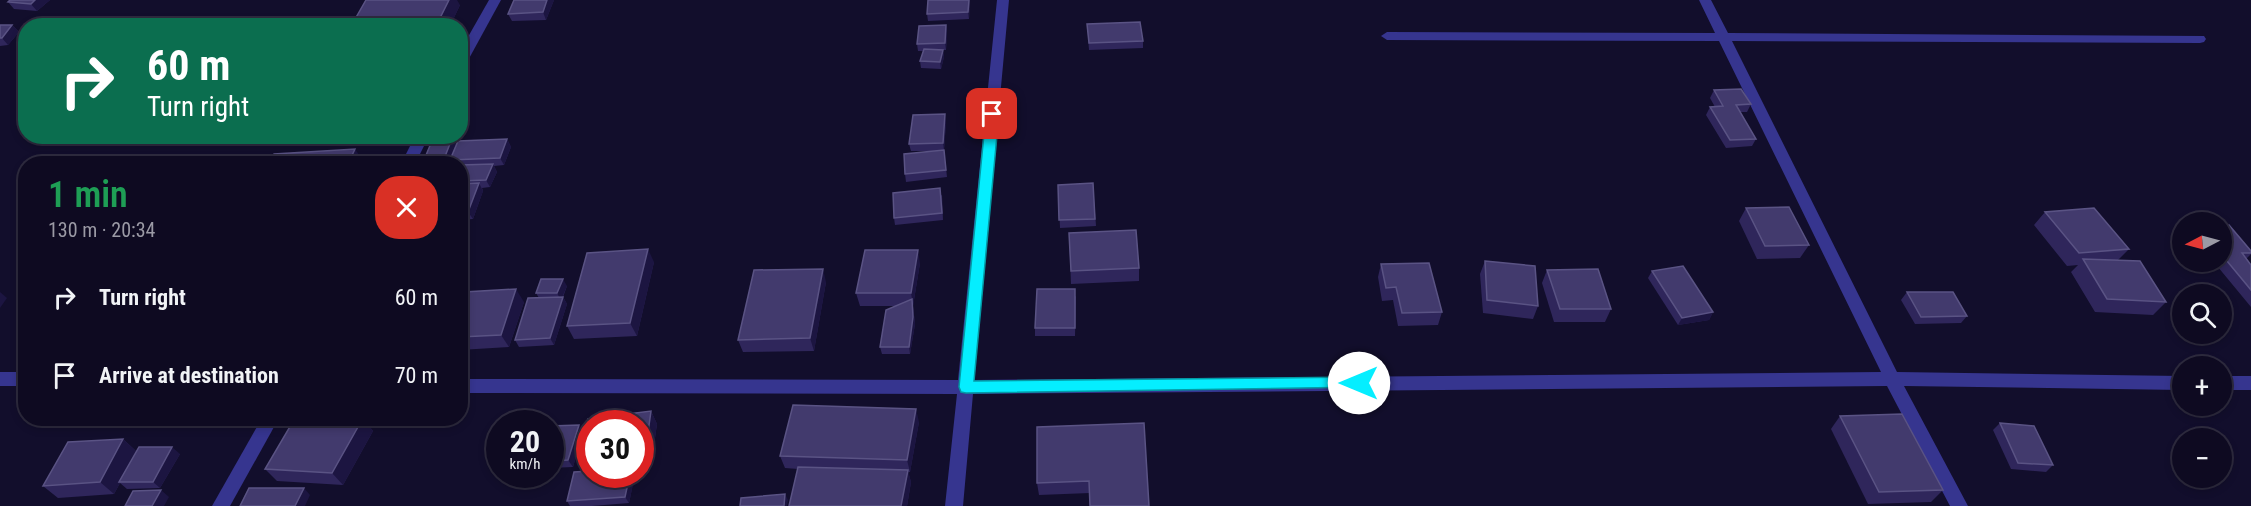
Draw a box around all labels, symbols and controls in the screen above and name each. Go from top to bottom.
text: 60 m [147,41,230,90]
icon: right [48,42,126,120]
pin [966,88,1017,139]
text: Turn right [147,91,249,123]
icon: arrive [975,97,1008,130]
text: 1 min [48,174,128,216]
button: close [375,176,438,239]
north arrow [2172,212,2232,272]
map controls [2172,212,2232,488]
text: 130 m · 20:34 [48,218,155,242]
icon: right [48,281,81,314]
button: search [2172,284,2232,344]
text: Turn right [99,285,186,310]
text: 60 m [395,285,438,310]
position arrow [1327,351,1391,415]
button: + [2172,356,2232,416]
icon: arrive [48,359,81,392]
text: Arrive at destination [99,363,279,388]
text: 70 m [395,363,438,388]
speed limit sign: 30 [576,410,654,488]
text: 20 [510,424,540,459]
button: − [2172,428,2232,488]
text: km/h [510,455,540,473]

